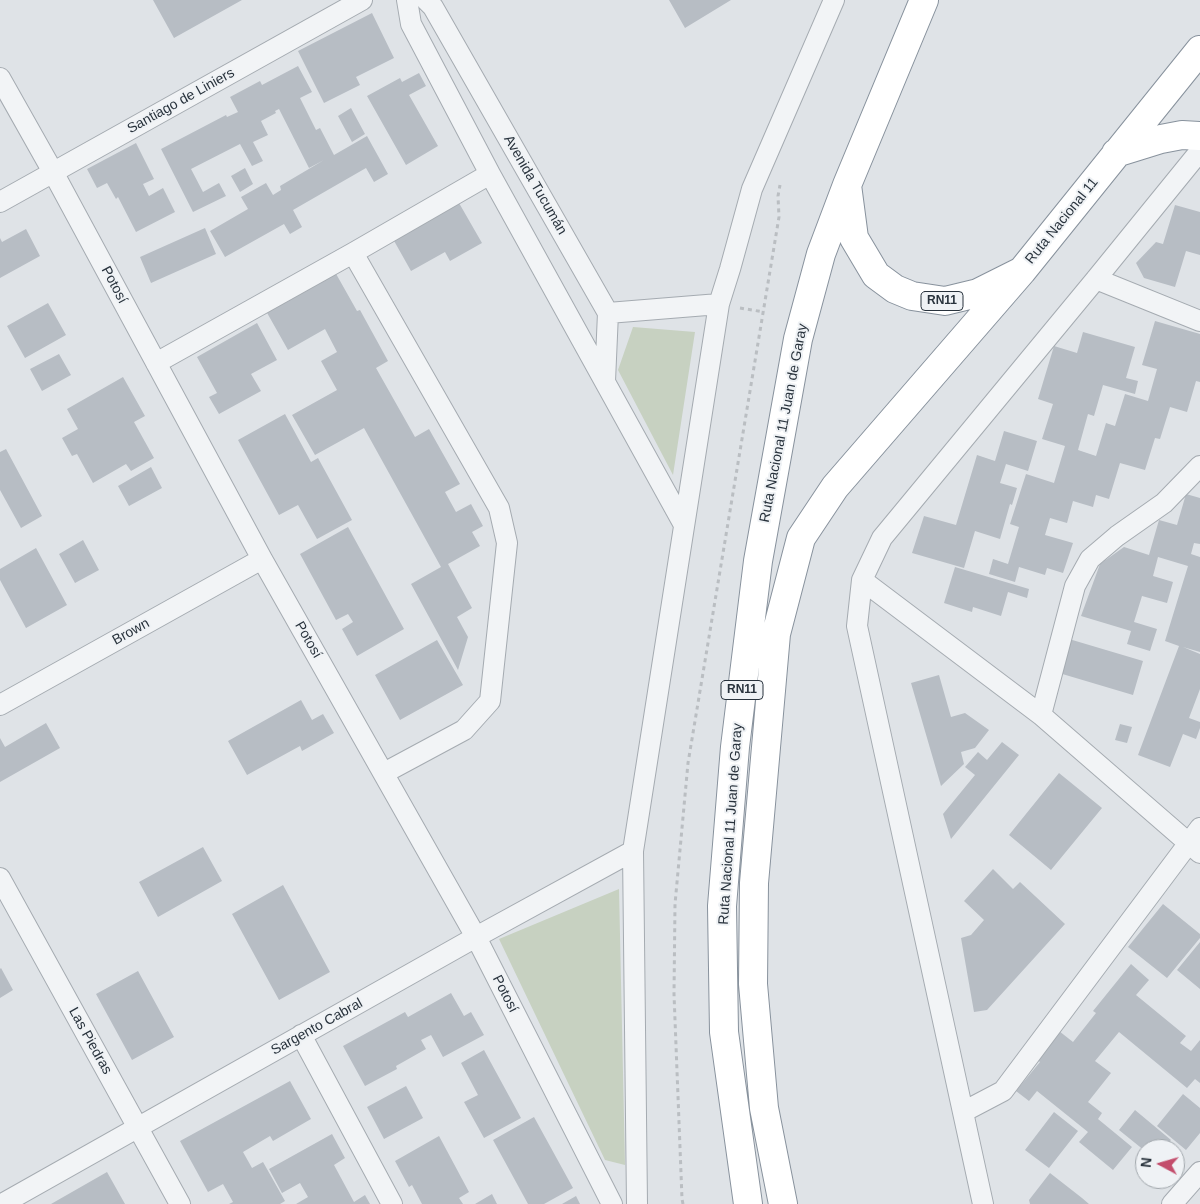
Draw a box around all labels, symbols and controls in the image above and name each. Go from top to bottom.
street label: Santiago de Liniers [125,65,237,137]
street label: Avenida Tucumán [500,132,570,238]
street label: Ruta Nacional 11 [1022,174,1102,268]
street label: Potosí [97,264,131,306]
road number: RN11 [921,292,963,310]
street label: Ruta Nacional 11 Juan de Garay [756,322,812,524]
street label: Brown [110,615,152,649]
street label: Potosí [291,619,325,661]
road number: RN11 [721,680,763,700]
street label: Ruta Nacional 11 Juan de Garay [716,723,746,925]
street label: Potosí [489,973,521,1015]
street label: Sargento Cabral [268,995,366,1059]
street label: Las Piedras [65,1005,115,1077]
north arrow [1135,1139,1185,1189]
text: N [1138,1157,1155,1168]

